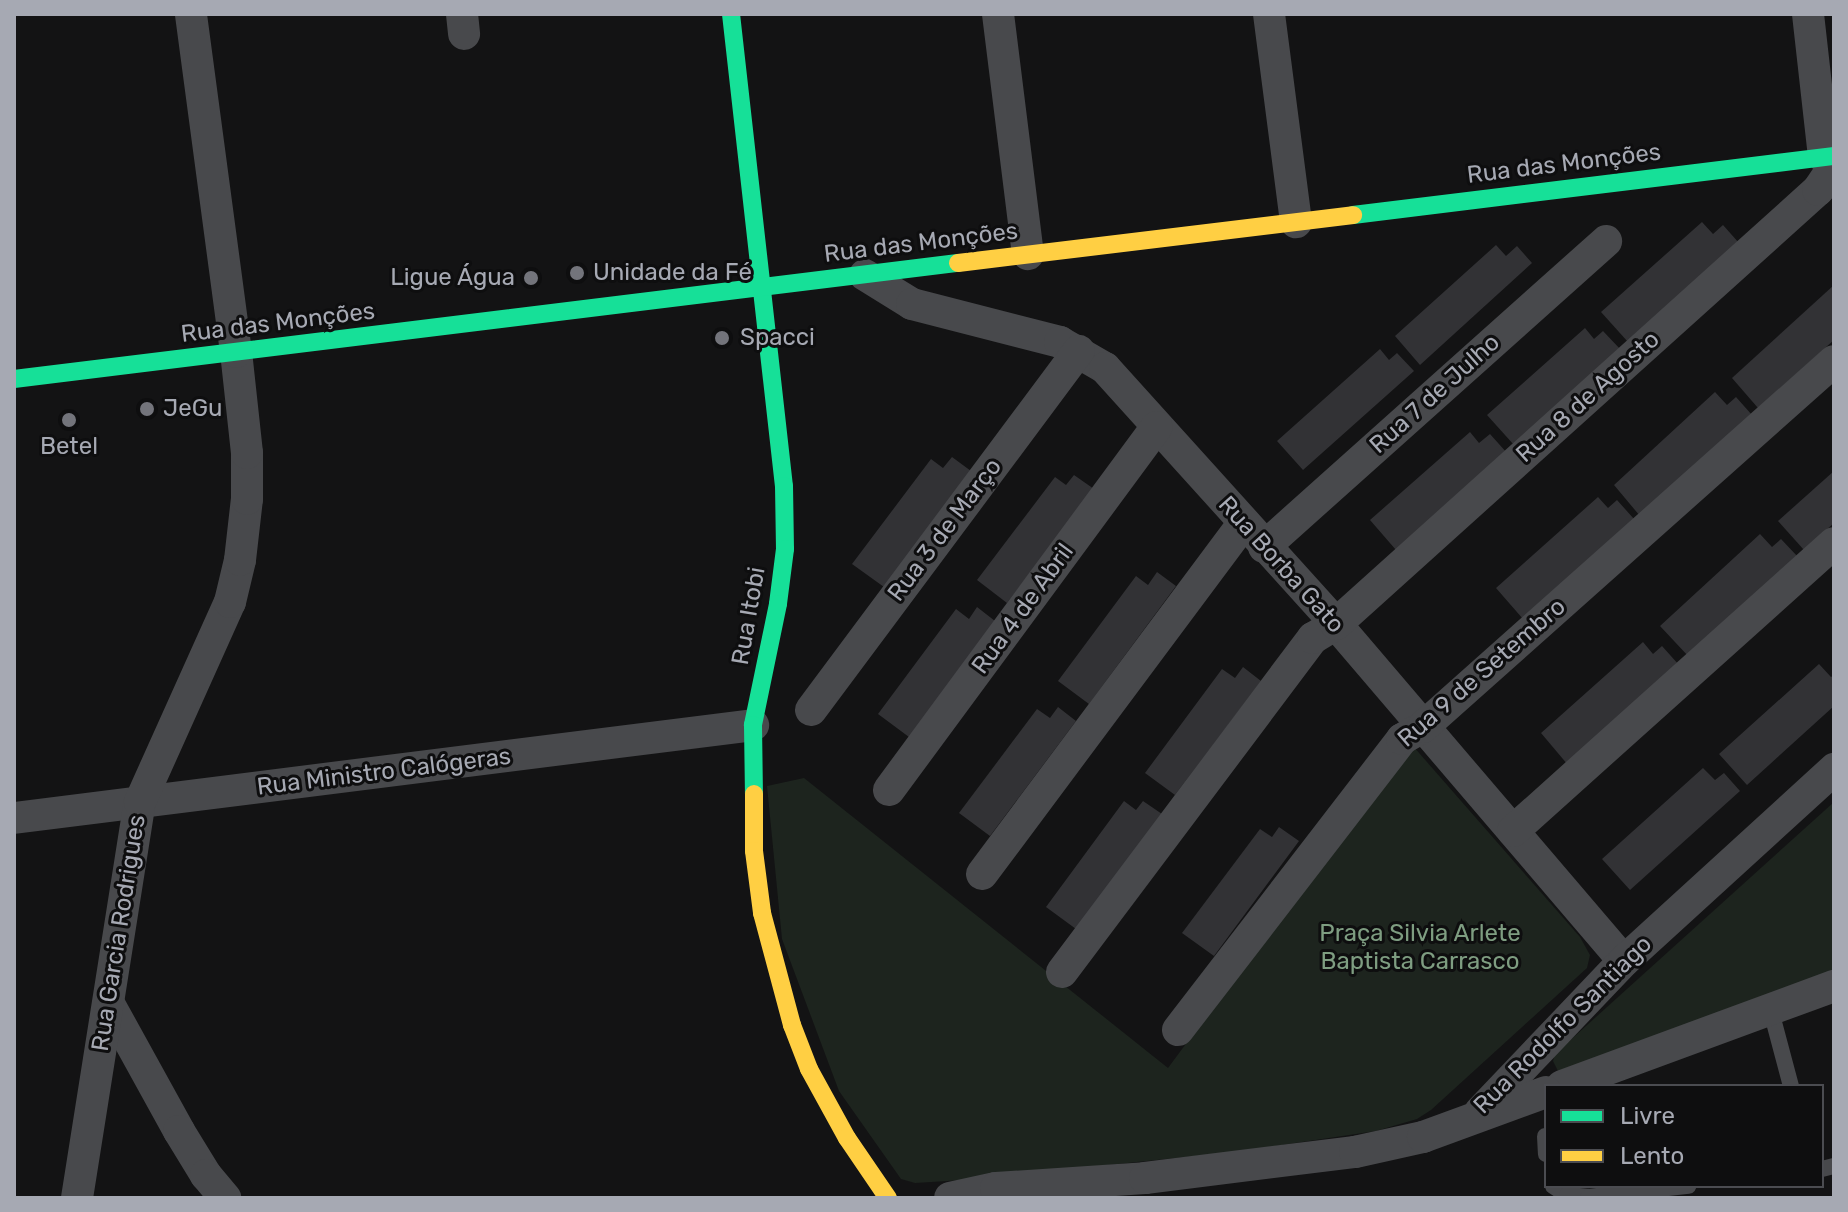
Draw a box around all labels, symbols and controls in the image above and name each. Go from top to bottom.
street label: Rua das Monções [1465,138,1663,190]
street label: Rua das Monções [822,217,1020,269]
place label: Unidade da Fé [593,259,752,287]
place label: Ligue Água [390,264,515,292]
marker: Unidade da Fé [568,264,586,282]
marker: Ligue Água [522,269,540,287]
street label: Rua das Monções [179,297,377,349]
place label: Spacci [740,324,815,352]
street label: Rua 8 de Agosto [1510,325,1666,469]
marker: Spacci [711,327,733,349]
street label: Rua 7 de Julho [1364,328,1506,460]
place label: JeGu [163,395,222,423]
marker: JeGu [138,400,156,418]
marker: Betel [60,411,78,429]
place label: Betel [40,433,98,461]
street label: Rua 3 de Março [882,453,1008,607]
street label: Rua Borba Gato [1212,491,1350,639]
street label: Rua 4 de Abril [966,538,1080,680]
street label: Rua Itobi [726,565,772,667]
street label: Rua 9 de Setembro [1392,592,1572,754]
street label: Rua Ministro Calógeras [255,742,513,802]
street label: Rua Garcia Rodrigues [86,813,152,1053]
park label: Praça Silvia Arlete Baptista Carrasco [1319,920,1521,976]
street label: Rua Rodolfo Santiago [1468,930,1658,1120]
legend [1544,1084,1824,1188]
text: Livre [1620,1102,1675,1130]
text: Lento [1620,1142,1684,1170]

